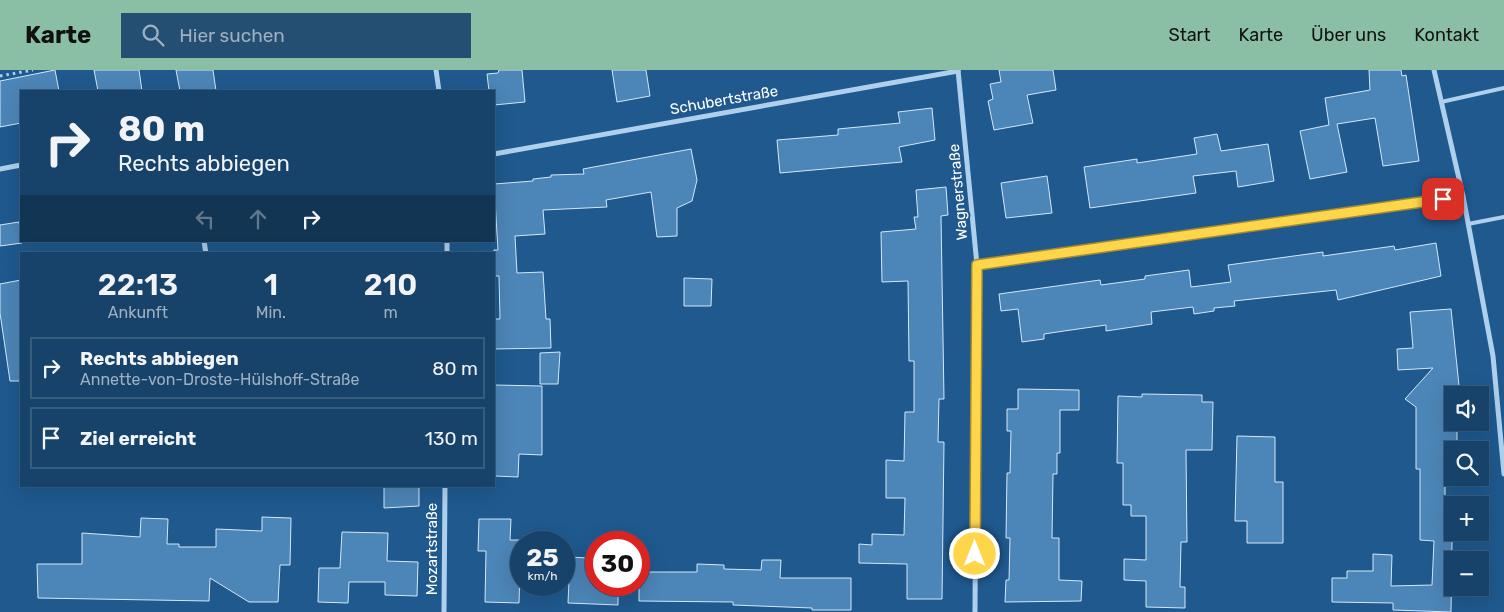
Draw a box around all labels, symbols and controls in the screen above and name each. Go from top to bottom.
search box [121,13,471,58]
text: Karte [25,21,91,49]
icon: search [139,21,167,49]
text: Hier suchen [179,24,285,47]
text: Start [1168,24,1211,46]
text: Karte [1239,24,1283,46]
text: Über uns [1311,24,1386,46]
text: Kontakt [1414,24,1479,46]
street label: Schubertstraße [669,82,779,118]
text: 80 m [118,108,205,150]
icon: right [35,110,100,175]
street label: Wagnerstraße [945,143,971,241]
text: Rechts abbiegen [118,150,290,177]
pin [1422,178,1464,220]
icon: arrive [1429,185,1457,213]
icon: left [191,205,219,233]
icon: ahead [244,205,272,233]
icon: right [297,205,325,233]
text: 22:13 [98,267,178,303]
text: 1 [264,267,278,303]
text: 210 [364,267,417,303]
text: Ankunft [108,303,168,322]
text: Min. [256,303,286,322]
text: m [383,303,398,322]
text: Rechts abbiegen [80,347,239,370]
icon: right [37,354,65,382]
text: 80 m [432,357,478,380]
text: Annette-von-Droste-Hülshoff-Straße [80,370,359,389]
map controls [1444,386,1489,596]
button: sound [1444,386,1489,431]
icon: arrive [37,424,65,452]
text: Ziel erreicht [80,427,196,450]
text: 130 m [425,427,478,450]
button: search [1444,441,1489,486]
button: + [1444,496,1489,541]
street label: Mozartstraße [423,503,441,595]
position arrow [948,527,1000,579]
speed limit sign: 30 [585,531,650,596]
text: 25 [526,543,559,572]
button: − [1444,551,1489,596]
text: km/h [528,569,557,583]

